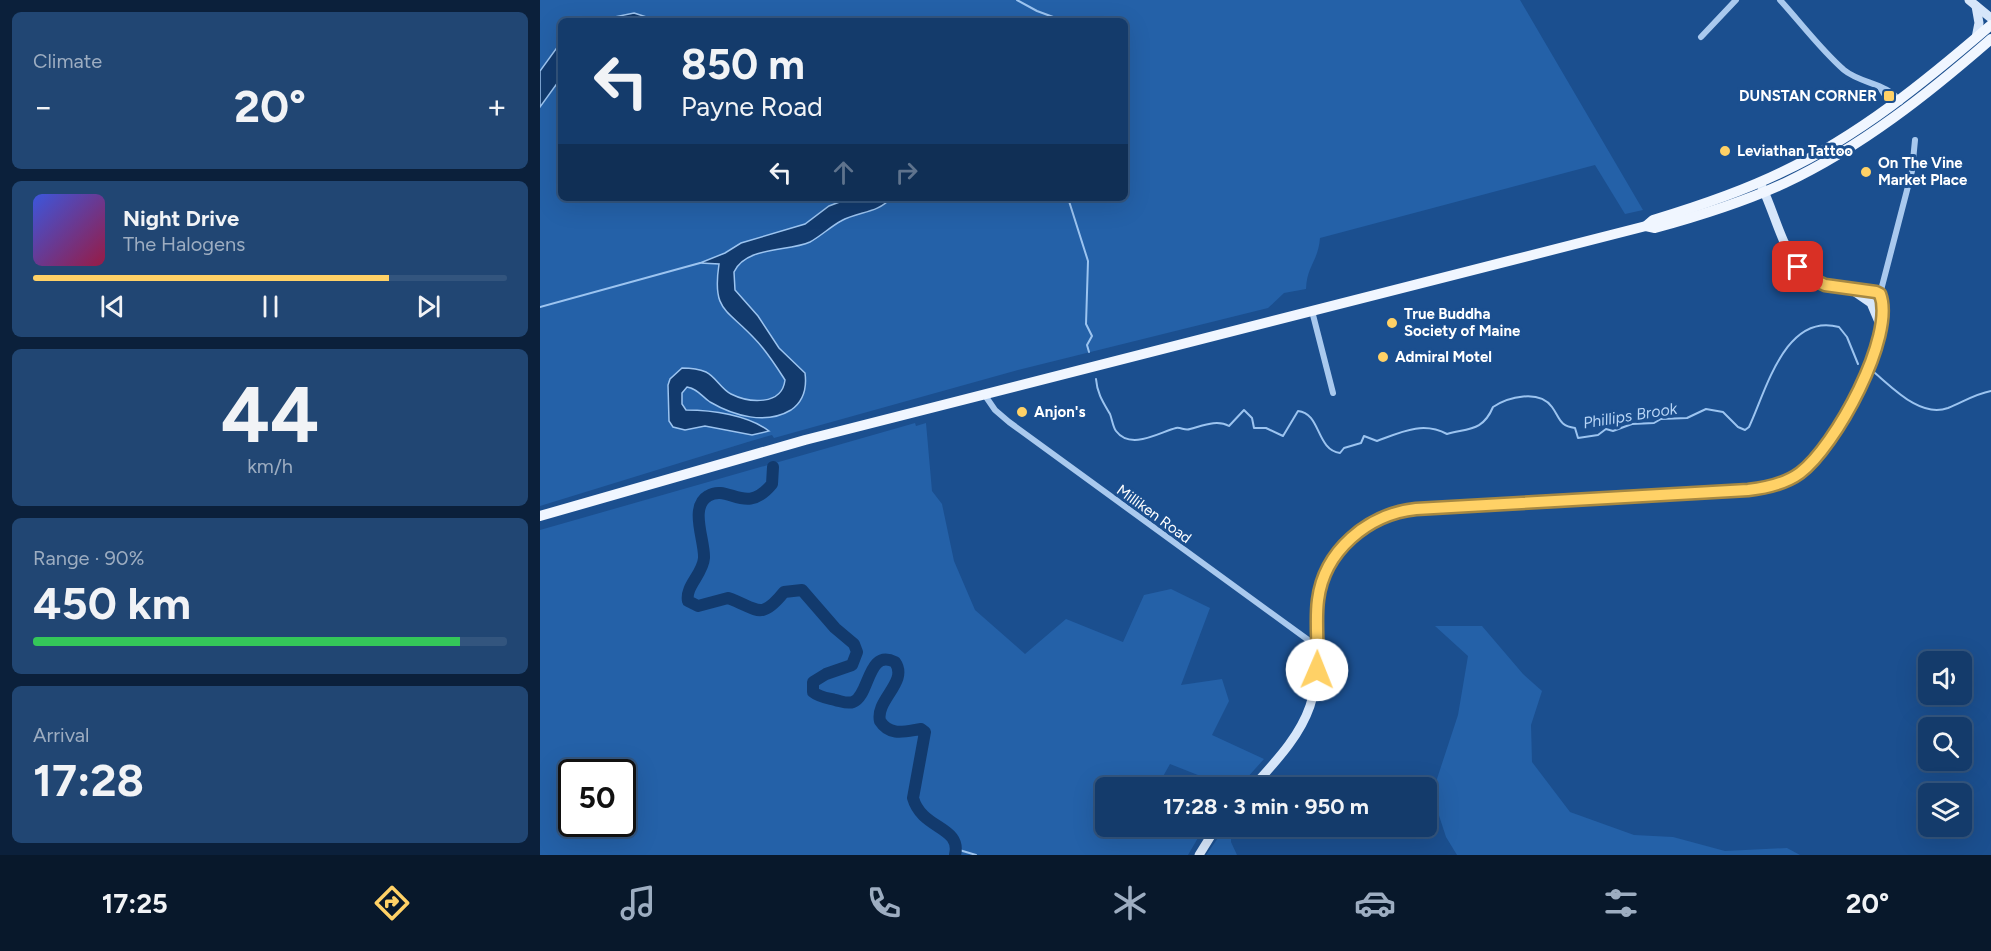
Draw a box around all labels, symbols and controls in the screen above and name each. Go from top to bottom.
text: 850 m [681,39,805,90]
icon: left [582,42,660,120]
text: Climate [33,49,102,73]
text: 20° [234,79,306,133]
text: − [33,87,54,126]
text: + [486,87,507,126]
place label: DUNSTAN CORNER [1739,87,1877,105]
marker: DUNSTAN CORNER [1882,89,1896,103]
text: Payne Road [681,90,823,123]
place label: Leviathan Tattoo [1737,142,1853,160]
marker: Leviathan Tattoo [1718,144,1732,158]
place label: On The Vine Market Place [1878,154,1968,189]
icon: left [764,156,797,189]
icon: ahead [827,156,860,189]
icon: right [890,156,923,189]
marker: On The Vine Market Place [1859,165,1873,179]
text: Night Drive [123,205,239,232]
text: The Halogens [123,232,245,256]
pin [1772,241,1823,292]
icon: arrive [1781,250,1814,283]
icon: previous [96,290,129,323]
icon: pause [254,290,287,323]
icon: next [412,290,445,323]
place label: True Buddha Society of Maine [1404,305,1521,340]
marker: True Buddha Society of Maine [1385,316,1399,330]
place label: Admiral Motel [1395,348,1492,366]
marker: Admiral Motel [1376,350,1390,364]
text: 44 [221,368,319,462]
water label: Phillips Brook [1582,398,1680,432]
place label: Anjon's [1034,403,1086,421]
marker: Anjon's [1015,405,1029,419]
text: km/h [247,454,293,478]
street label: Milliken Road [1113,481,1195,547]
text: Range · 90% [33,546,144,570]
text: 450 km [33,576,191,630]
position arrow [1285,638,1349,702]
map controls [1918,651,1972,837]
button: sound [1918,651,1972,705]
button: search [1918,717,1972,771]
text: Arrival [33,723,89,747]
text: 17:28 [33,753,144,807]
speed limit sign: 50 [558,759,636,837]
button: layers [1918,783,1972,837]
text: 17:28 · 3 min · 950 m [1163,793,1369,820]
icon: directions [371,882,413,924]
icon: music [617,882,659,924]
icon: phone [863,882,905,924]
icon: climate [1109,882,1151,924]
icon: car [1354,882,1396,924]
icon: filters [1600,882,1642,924]
text: 17:25 [102,887,168,920]
text: 20° [1846,887,1889,920]

